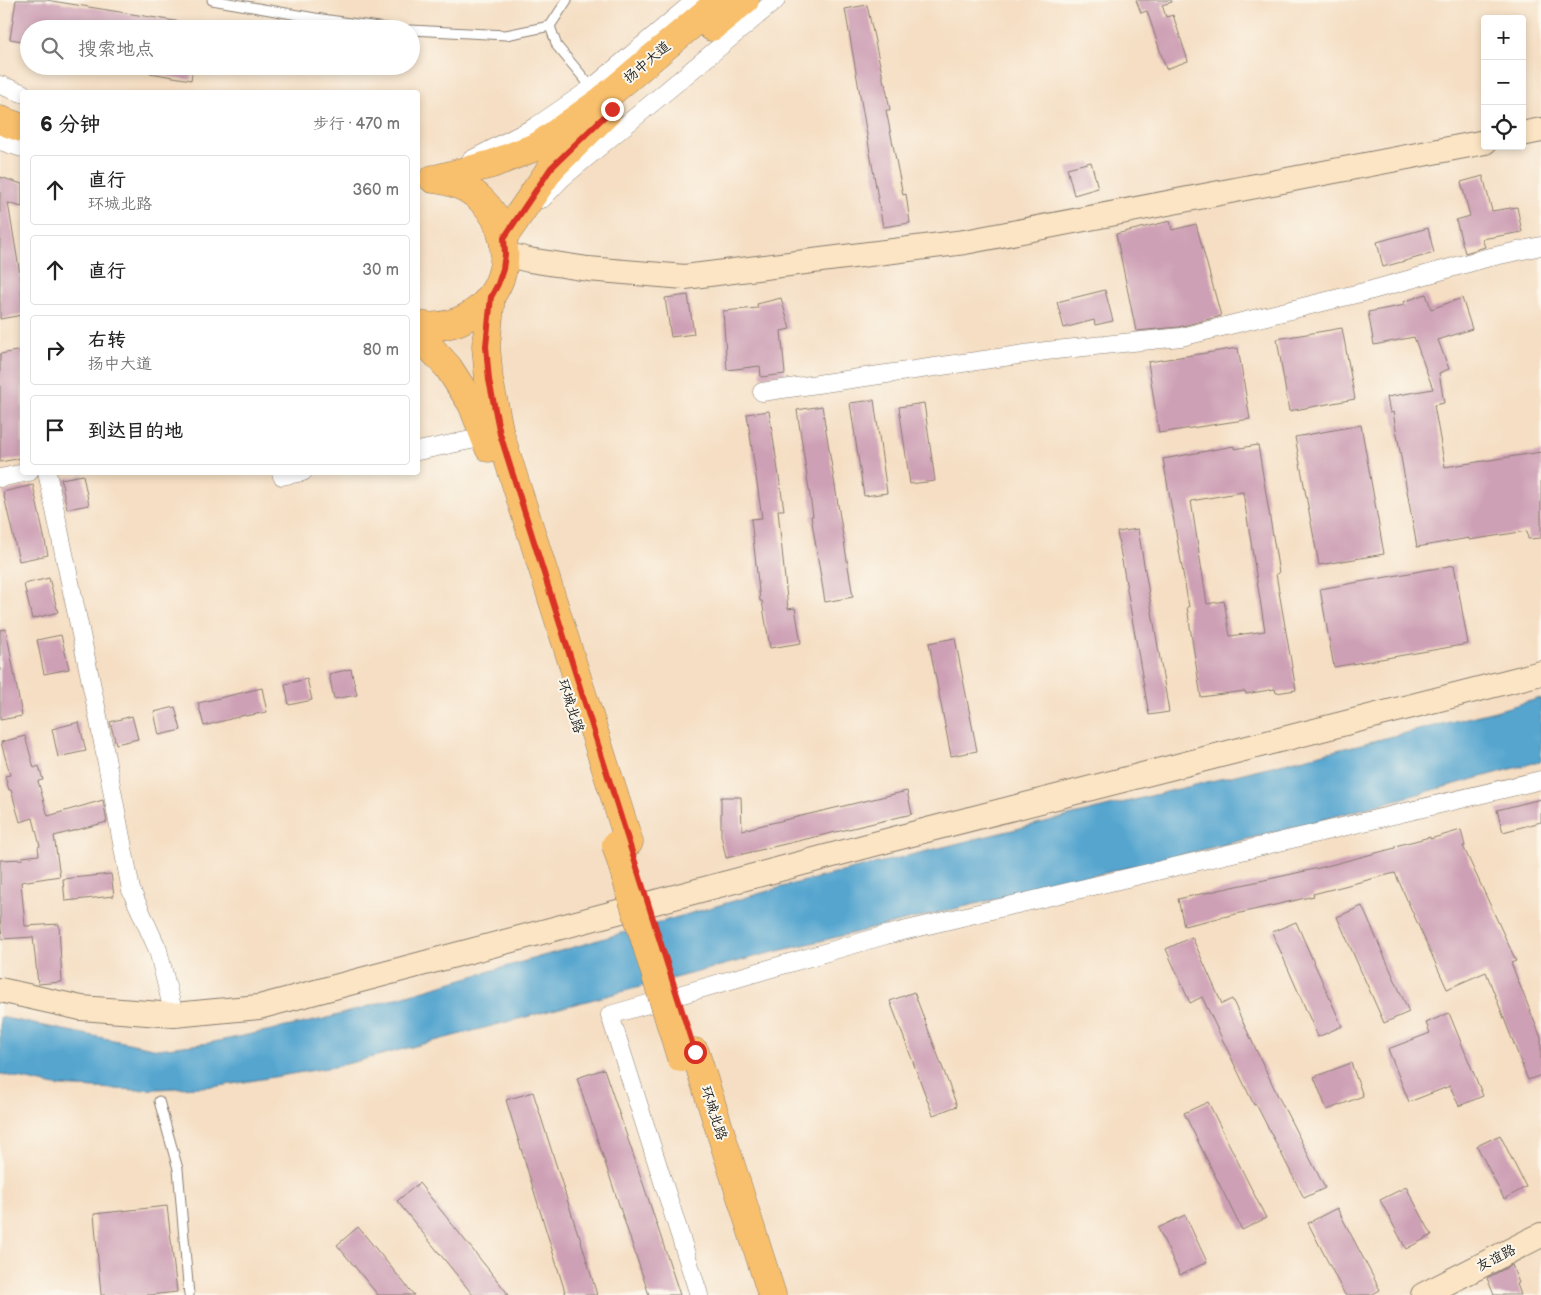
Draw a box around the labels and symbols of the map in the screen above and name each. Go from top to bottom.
street label: 扬中大道 [620,37,674,87]
route end [601,98,624,121]
street label: 环城北路 [554,677,588,735]
route start [684,1041,707,1064]
street label: 环城北路 [697,1084,731,1142]
street label: 友谊路 [1473,1241,1519,1275]

